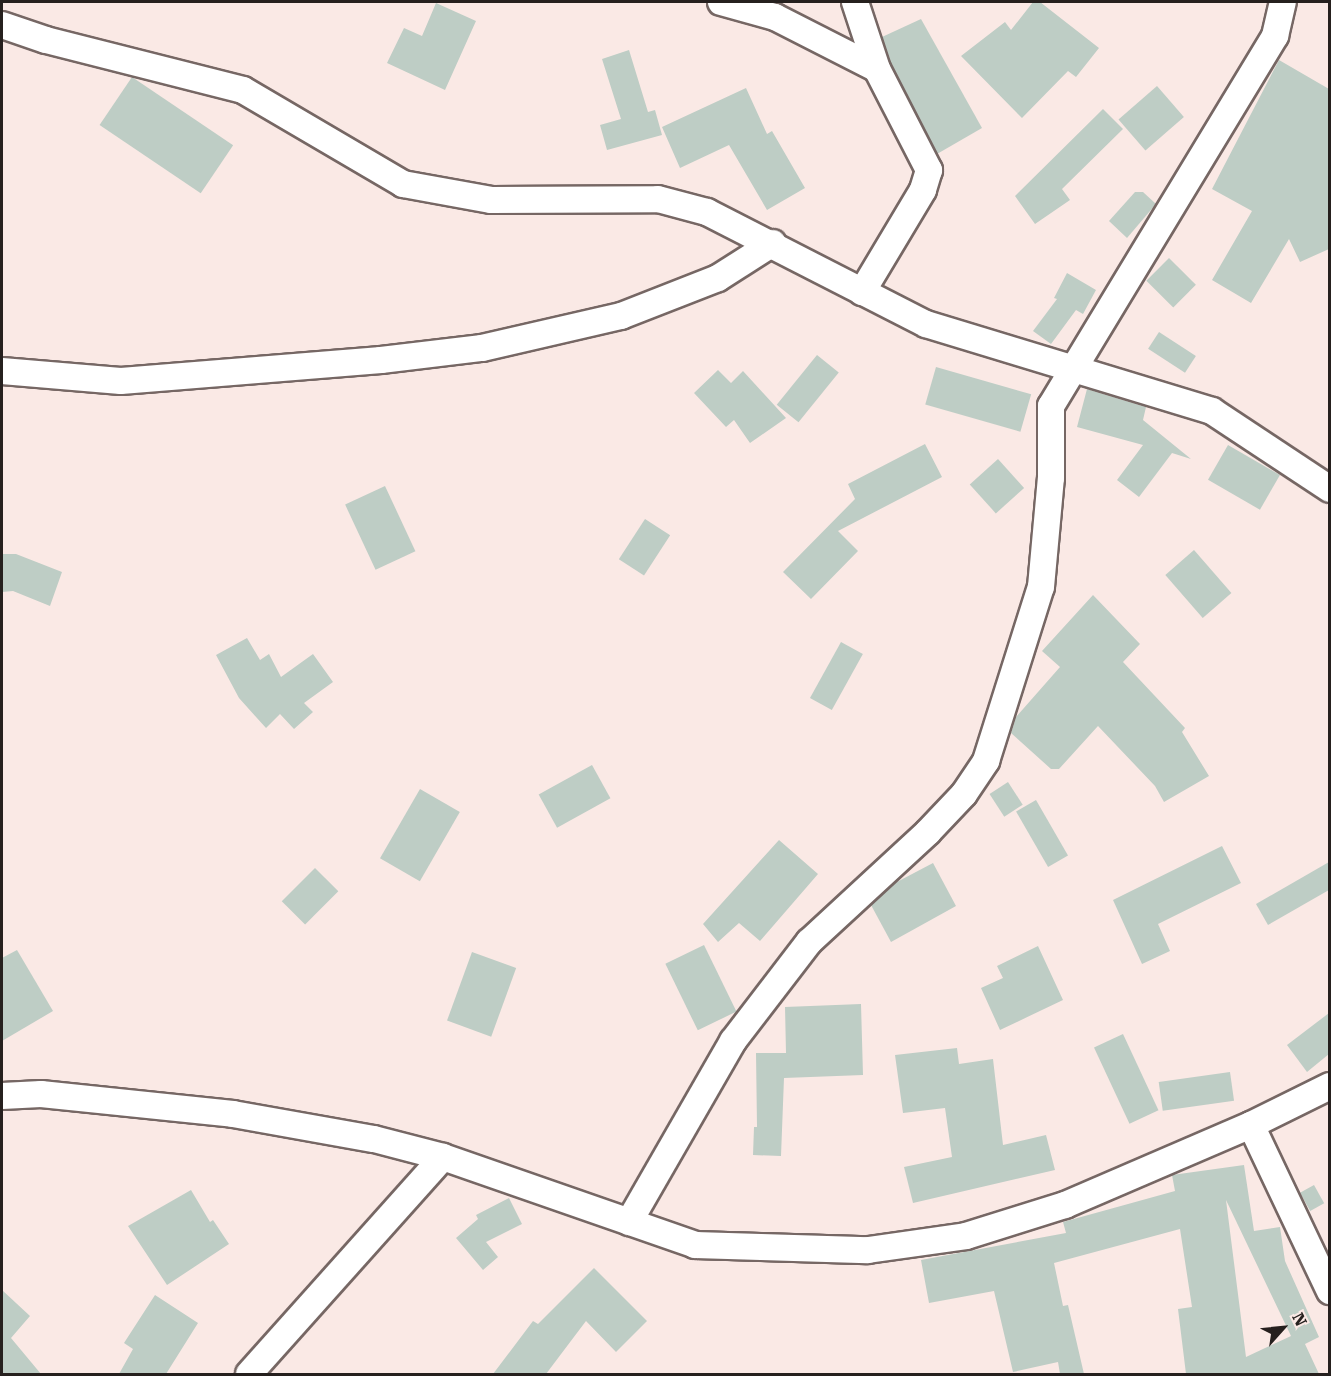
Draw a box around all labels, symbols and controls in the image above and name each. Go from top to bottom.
north arrow [1253,1298,1313,1358]
text: N [1288,1310,1311,1329]

